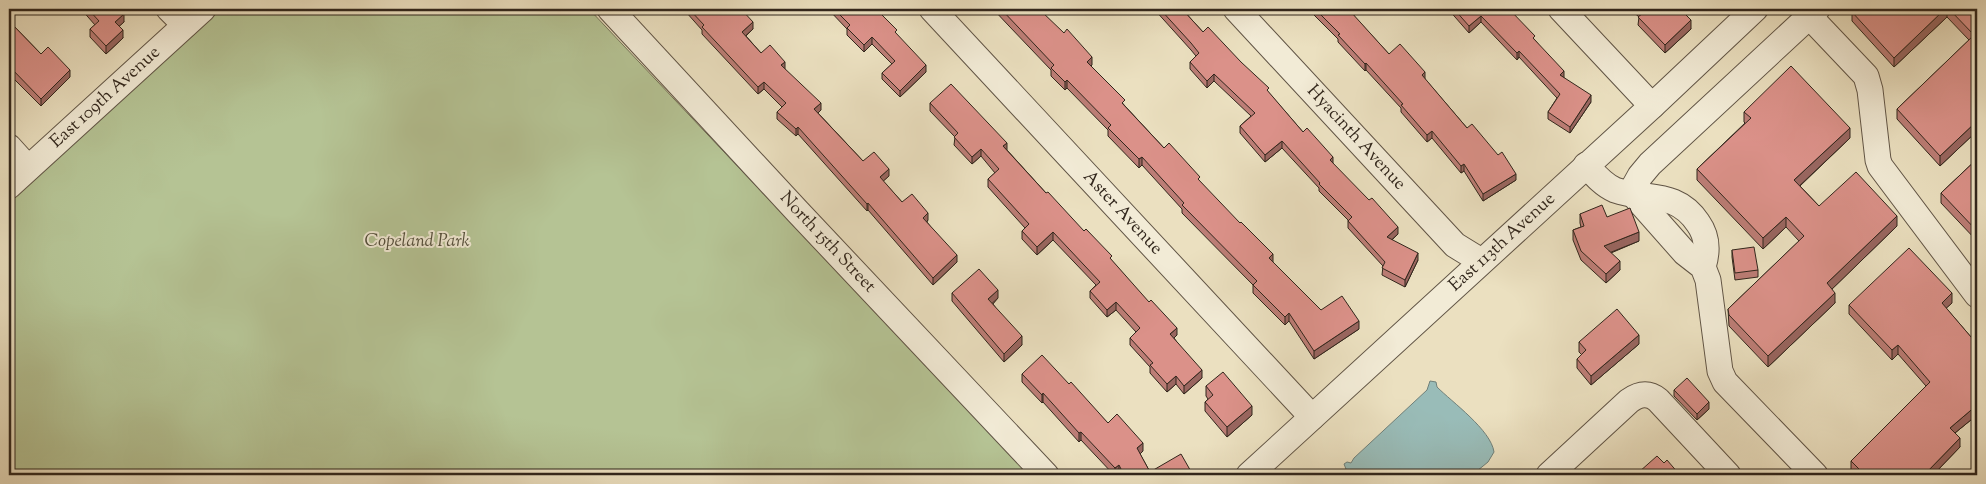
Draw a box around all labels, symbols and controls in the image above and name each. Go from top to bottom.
street label: East 109th Avenue [45,41,167,155]
street label: Hyacinth Avenue [1300,79,1411,197]
street label: Aster Avenue [1076,165,1168,261]
street label: North 15th Street [773,186,881,299]
street label: East 113th Avenue [1444,187,1562,298]
park label: Copeland Park [364,229,470,255]

